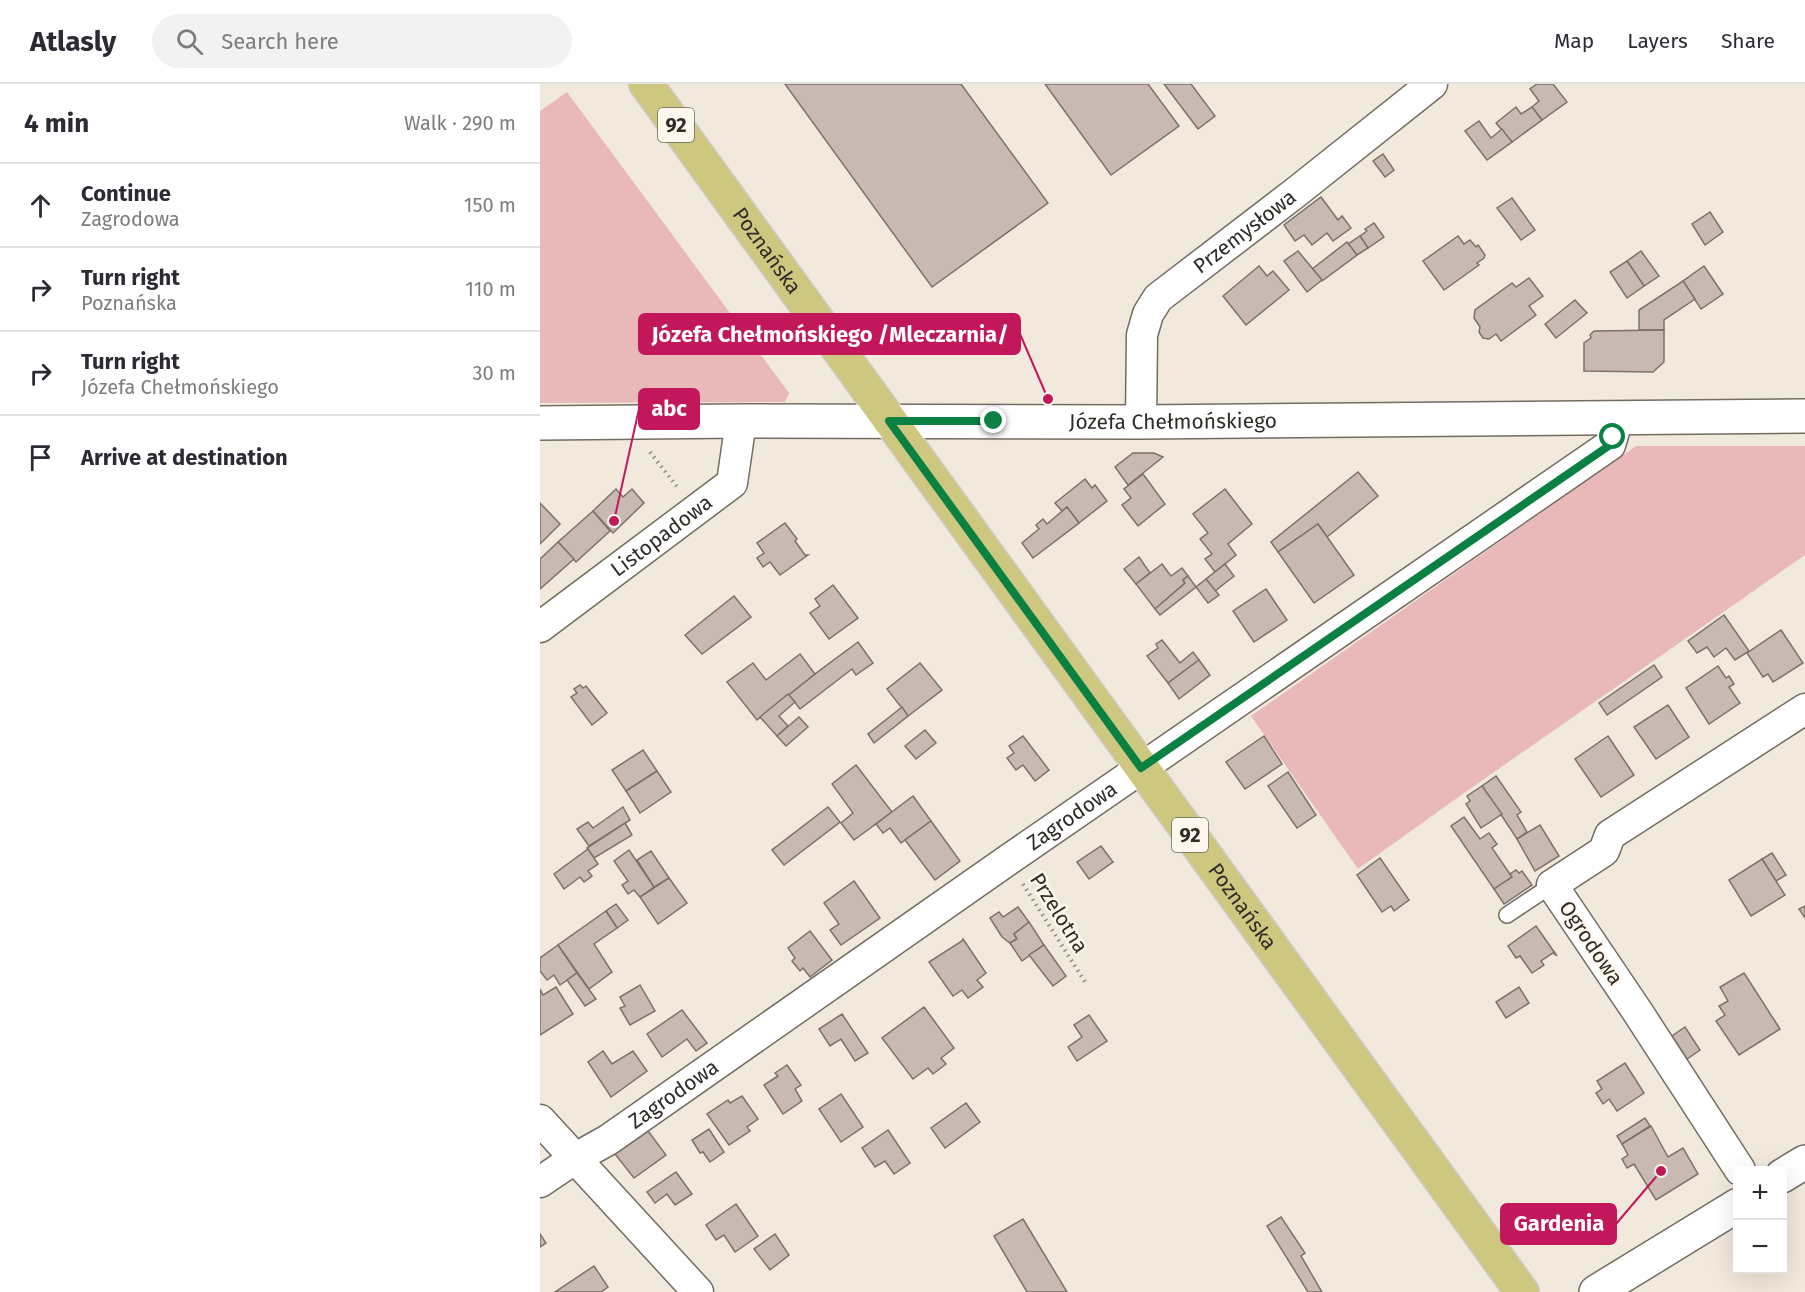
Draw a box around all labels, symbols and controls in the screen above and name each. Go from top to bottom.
search box [152,14,572,68]
text: Atlasly [30,25,116,58]
icon: search [173,25,206,58]
text: Search here [221,28,339,55]
text: Map [1554,28,1594,54]
text: Layers [1627,28,1688,54]
text: Share [1721,28,1775,54]
text: 4 min [24,108,89,139]
road number: 92 [658,108,694,142]
text: Walk · 290 m [404,111,516,135]
text: Continue [81,180,171,207]
street label: Przemysłowa [1188,184,1301,279]
icon: ahead [24,189,57,222]
text: 150 m [464,193,516,217]
street label: Poznańska [727,202,807,299]
text: Zagrodowa [81,207,180,231]
text: Turn right [81,264,180,291]
icon: right [24,273,57,306]
text: 110 m [465,277,516,301]
text: Poznańska [81,291,177,315]
callout: Józefa Chełmońskiego /Mleczarnia/ [639,314,1020,354]
text: Józefa Chełmońskiego /Mleczarnia/ [650,321,1009,348]
text: Turn right [81,348,180,375]
icon: right [24,357,57,390]
text: 30 m [472,361,516,385]
text: Józefa Chełmońskiego [81,375,279,399]
callout: abc [639,389,699,429]
text: abc [651,395,687,422]
route end [980,407,1006,433]
street label: Józefa Chełmońskiego [1069,408,1277,435]
route start [1599,423,1625,449]
icon: arrive [24,441,57,474]
text: Arrive at destination [81,444,288,471]
street label: Listopadowa [606,489,718,582]
street label: Zagrodowa [1022,776,1122,856]
road number: 92 [1172,818,1208,852]
street label: Poznańska [1202,858,1283,955]
street label: Przelotna [1024,868,1094,958]
street label: Ogrodowa [1553,896,1629,990]
street label: Zagrodowa [624,1054,723,1134]
map controls [1733,1166,1787,1274]
button: + [1733,1166,1787,1220]
callout: Gardenia [1501,1204,1616,1244]
text: Gardenia [1514,1210,1604,1237]
button: − [1733,1220,1787,1274]

